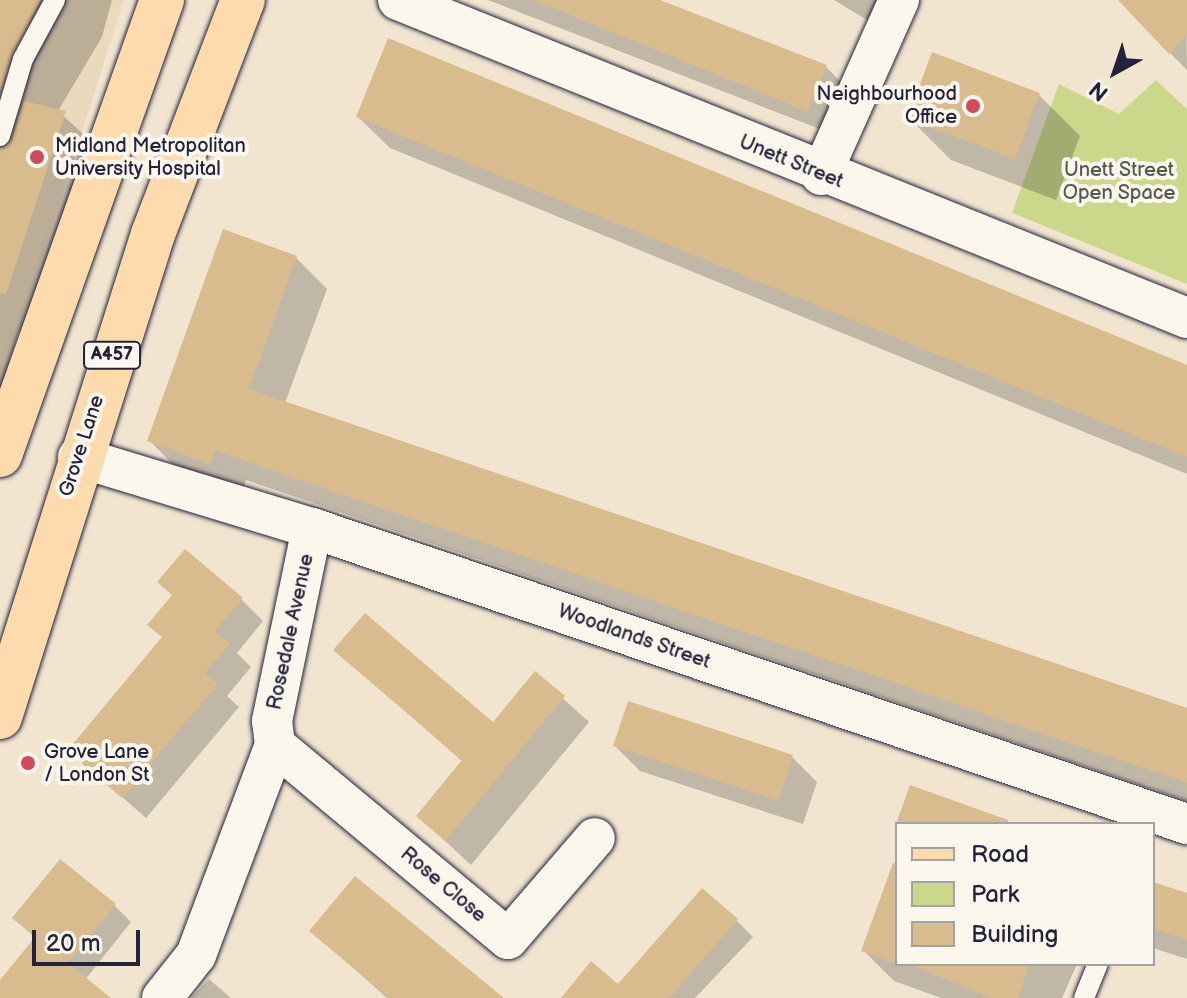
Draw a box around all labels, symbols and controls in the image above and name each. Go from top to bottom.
north arrow [1075,32,1155,112]
text: N [1084,75,1114,106]
place label: Neighbourhood Office [817,82,957,129]
marker: Neighbourhood Office [964,97,982,115]
street label: Unett Street [735,130,847,194]
place label: Midland Metropolitan University Hospital [55,134,246,181]
marker: Midland Metropolitan University Hospital [26,146,48,168]
park label: Unett Street Open Space [1063,159,1175,206]
road number: A457 [82,341,142,369]
street label: Grove Lane [54,392,110,500]
street label: Rosedale Avenue [263,552,319,712]
street label: Woodlands Street [555,600,713,674]
place label: Grove Lane / London St [44,740,150,787]
marker: Grove Lane / London St [19,754,37,772]
legend [895,822,1155,966]
text: Road [971,840,1029,869]
street label: Rose Close [395,842,491,928]
text: Park [971,880,1019,909]
scale bar [36,914,144,964]
text: Building [971,920,1058,949]
text: 20 m [46,929,101,958]

